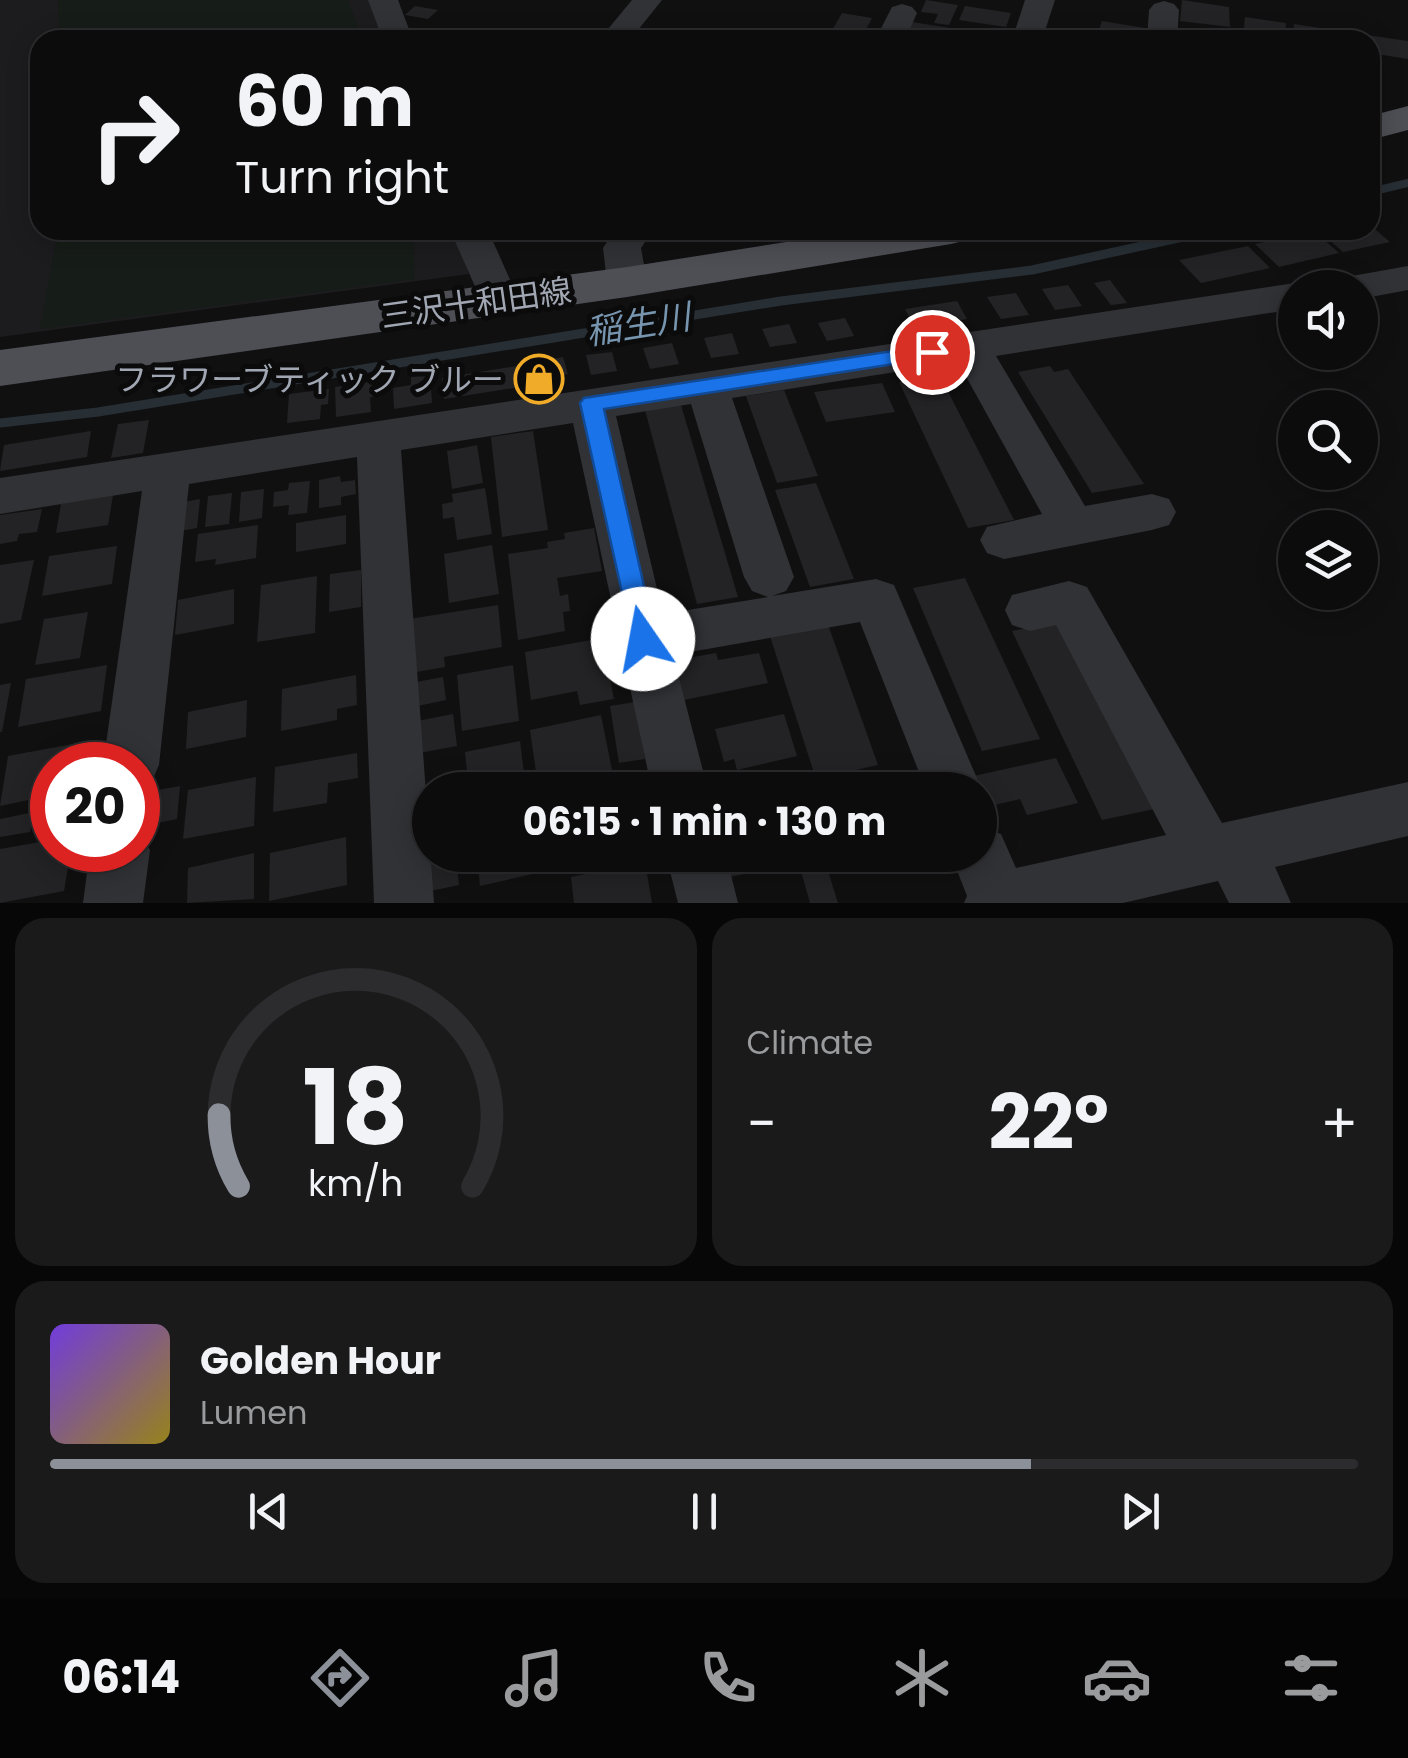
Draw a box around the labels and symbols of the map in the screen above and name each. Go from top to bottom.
street label: 三沢十和田線 [378,267,574,339]
water label: 稲生川 [582,291,698,356]
pin [890,310,975,395]
shop icon: フラワーブティック ブルー [513,353,565,405]
place label: フラワーブティック ブルー [115,357,504,402]
position arrow [591,587,695,691]
speed limit sign: 20 [30,742,160,872]

